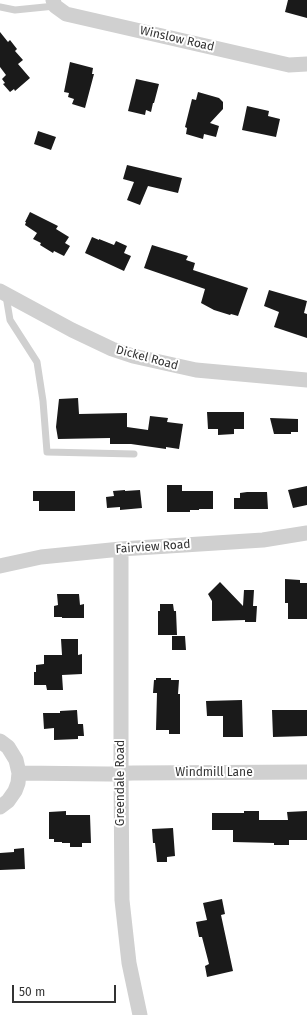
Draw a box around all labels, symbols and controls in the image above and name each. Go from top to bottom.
street label: Winslow Road [138,23,216,55]
street label: Dickel Road [114,343,180,373]
street label: Fairview Road [115,537,191,557]
street label: Greendale Road [114,740,128,826]
street label: Windmill Lane [175,766,253,780]
scale bar [14,977,118,1003]
text: 50 m [19,985,45,999]

